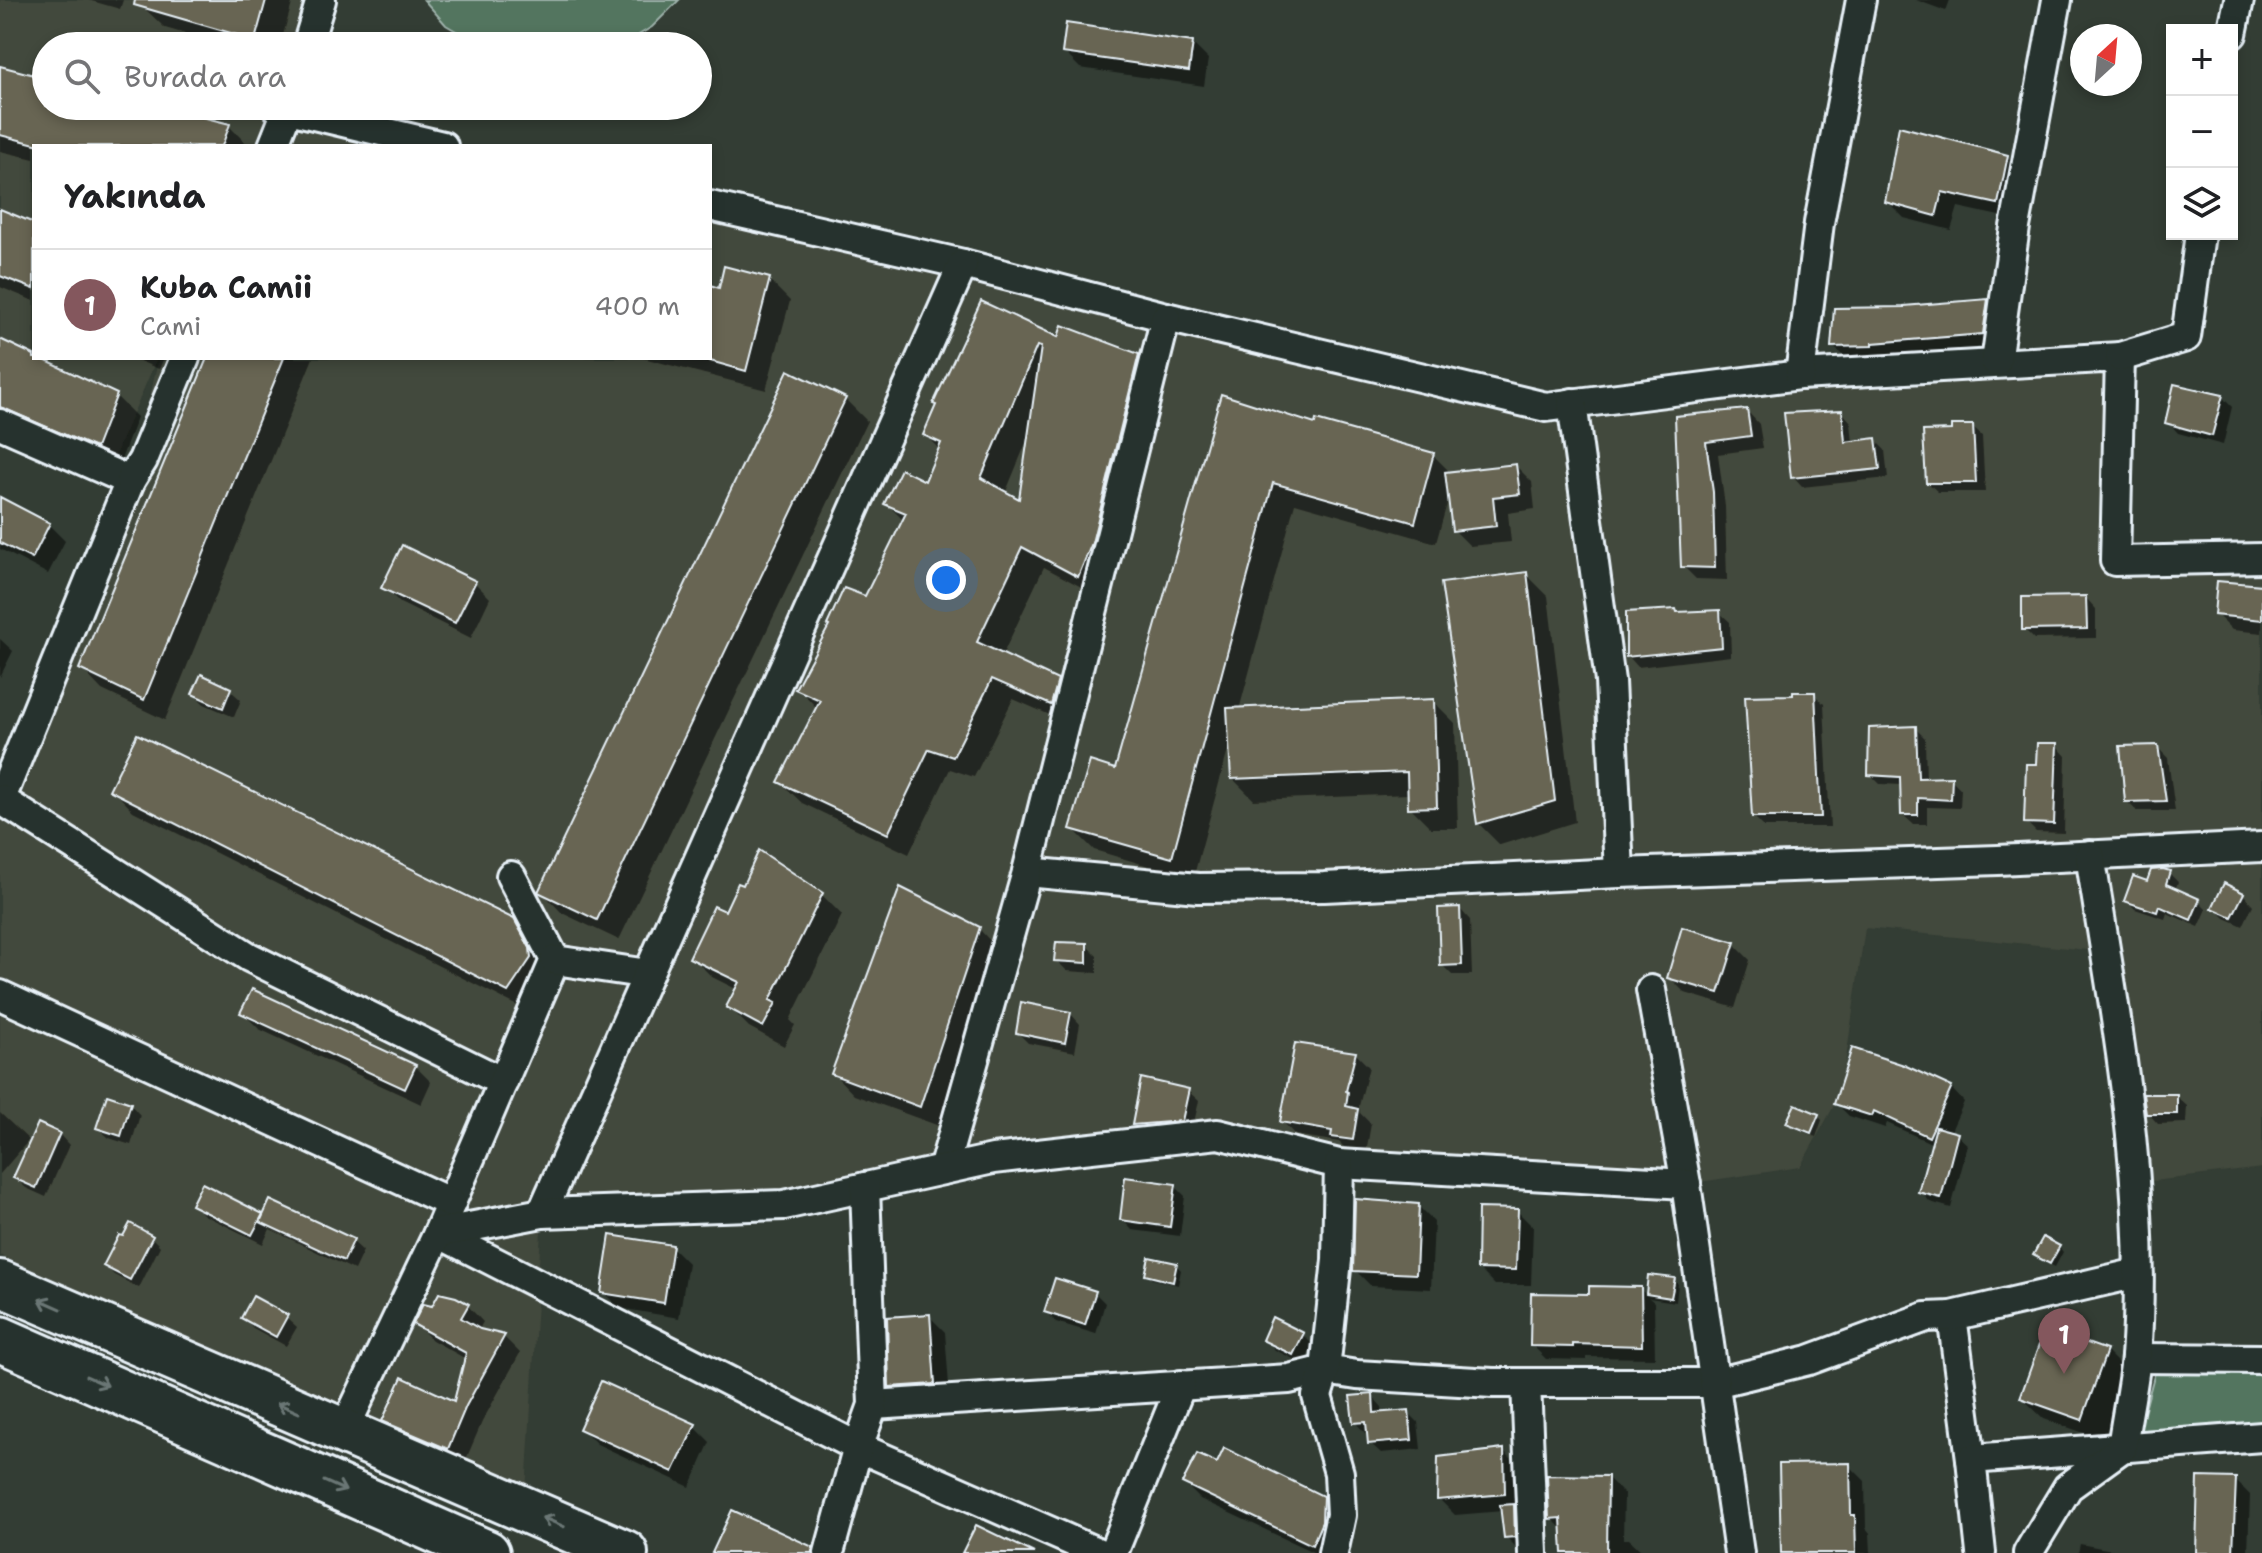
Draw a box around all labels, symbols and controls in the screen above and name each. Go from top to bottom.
north arrow [2070,24,2142,96]
map controls [2166,24,2238,240]
button: + [2166,24,2238,96]
search box [32,32,712,120]
icon: search [60,54,104,98]
text: Burada ara [124,56,286,97]
button: − [2166,96,2238,168]
button: layers [2166,168,2238,240]
text: Yakında [64,173,206,219]
text: Kuba Camii [140,267,312,308]
text: 1 [84,288,96,323]
text: 400 m [595,288,680,323]
text: Cami [140,308,201,343]
your location [926,560,966,600]
one-way arrow [38,1296,63,1311]
pin: 1 [2038,1308,2090,1374]
one-way arrow [84,1375,109,1390]
one-way arrow [277,1400,301,1415]
one-way arrow [323,1479,347,1494]
one-way arrow [541,1514,566,1529]

